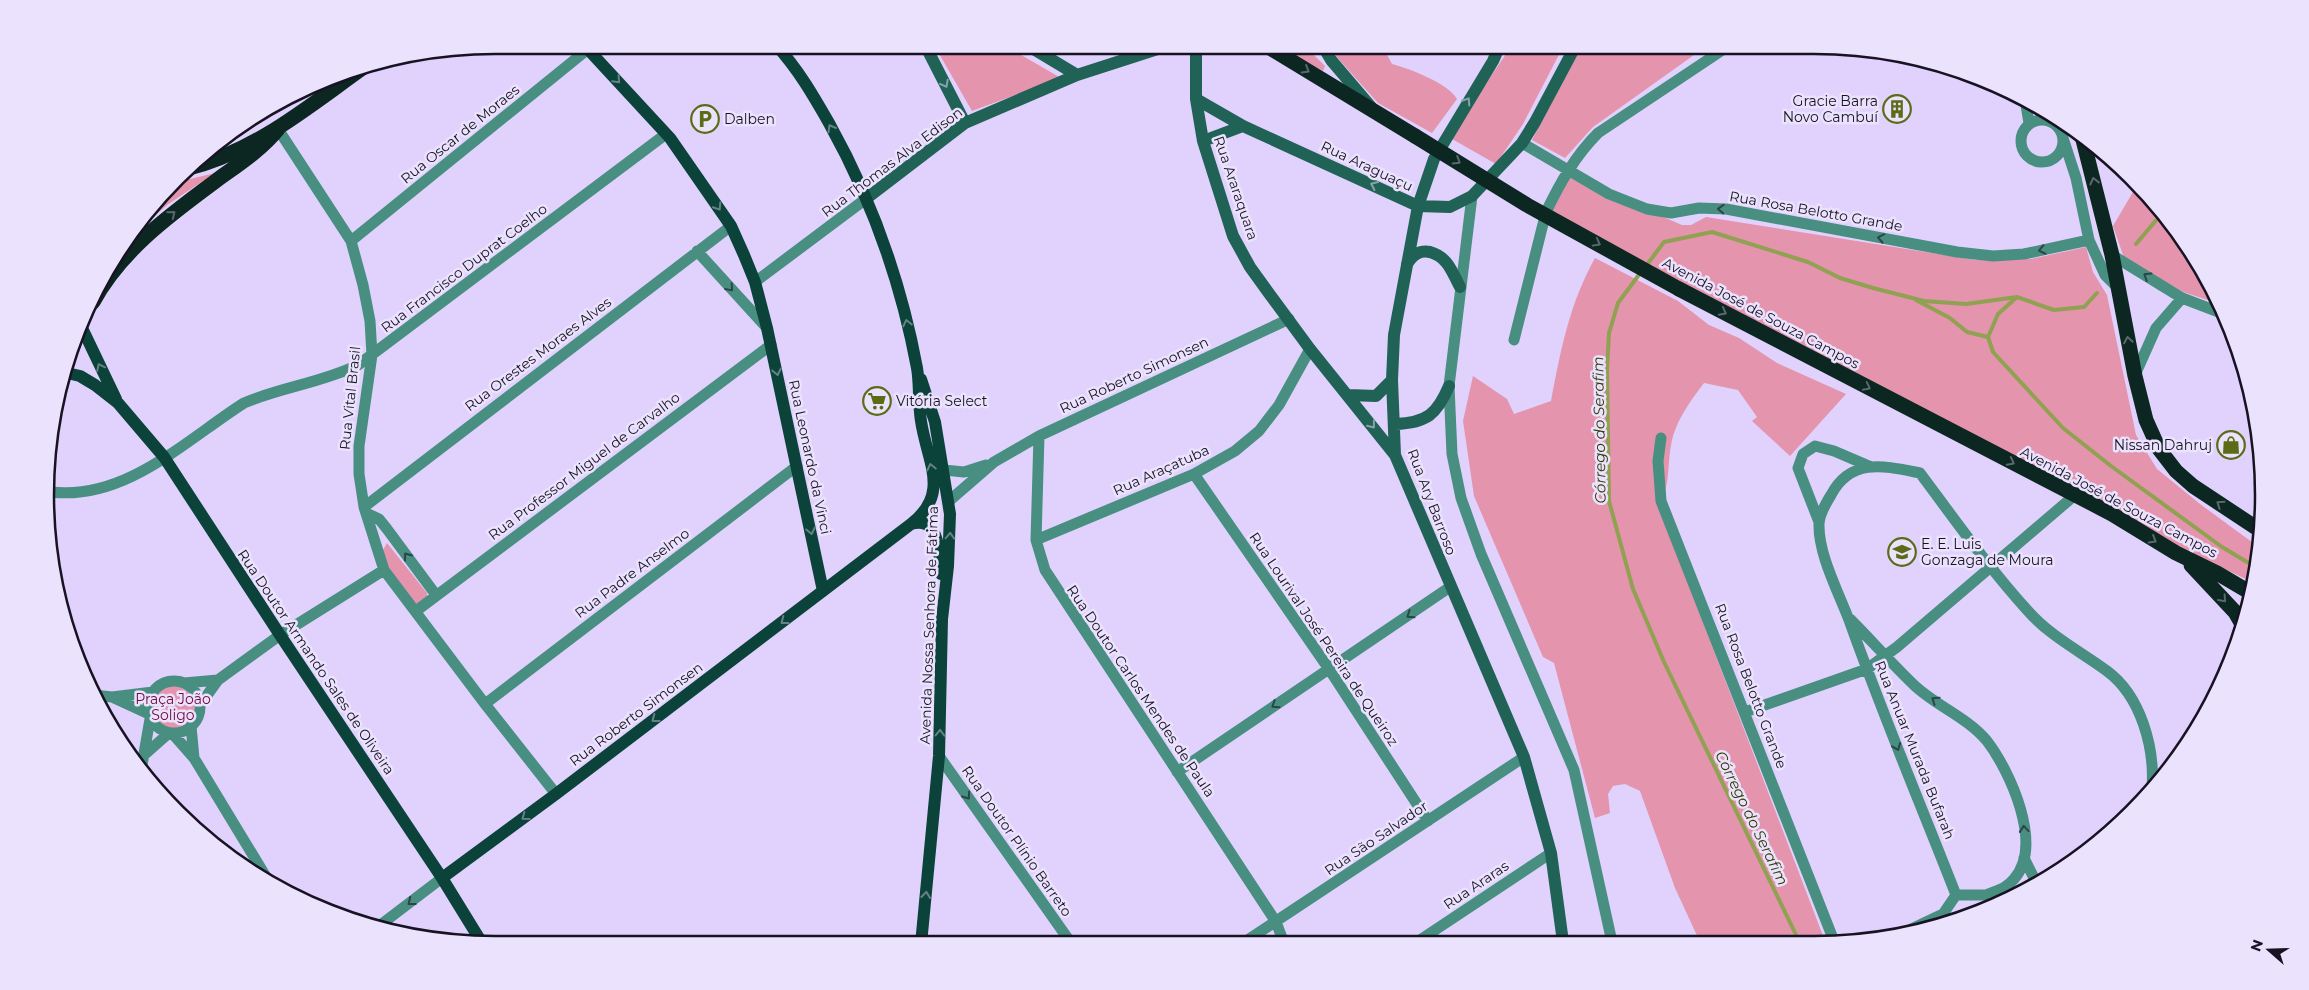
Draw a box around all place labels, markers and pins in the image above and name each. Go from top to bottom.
place label: Gracie Barra Novo Cambuí [1783,92,1879,126]
building icon: Gracie Barra Novo Cambuí [1882,94,1912,124]
parking icon: Dalben [690,104,720,134]
place label: Dalben [724,110,775,128]
supermarket icon: Vitória Select [862,386,892,416]
place label: Vitória Select [896,392,988,410]
shop icon: Nissan Dahruj [2216,430,2246,460]
place label: Nissan Dahruj [2114,436,2212,454]
place label: E. E. Luis Gonzaga de Moura [1921,535,2053,569]
school or university icon: E. E. Luis Gonzaga de Moura [1887,537,1917,567]

